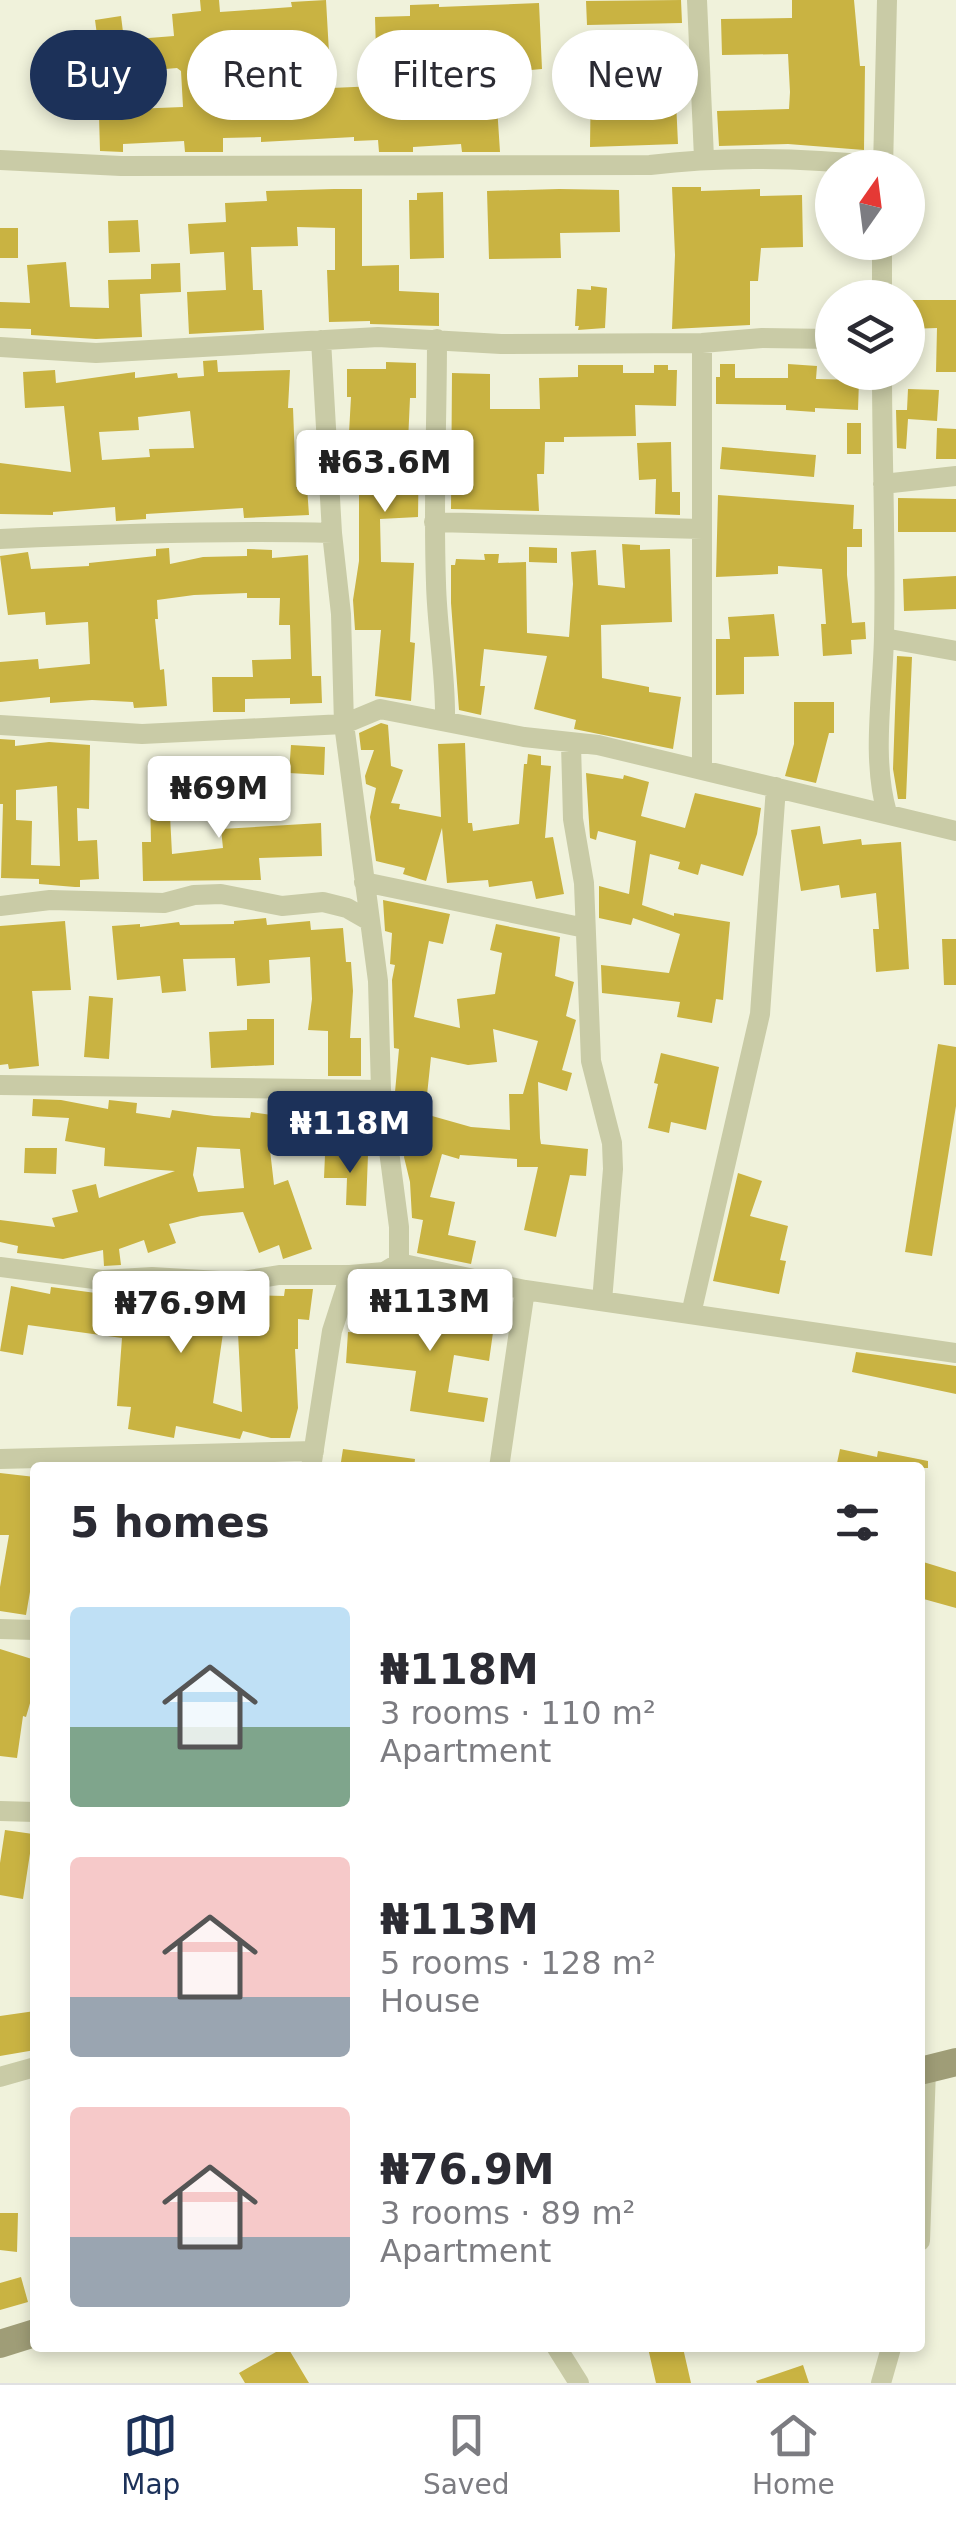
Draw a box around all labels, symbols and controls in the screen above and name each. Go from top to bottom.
chip: Buy [30,30,167,120]
chip: Rent [187,30,337,120]
chip: Filters [357,30,532,120]
chip: New [552,30,698,120]
north arrow [815,150,925,260]
map controls [815,150,925,390]
button: layers [815,280,925,390]
pin: ₦63.6M [304,430,466,515]
text: ₦63.6M [318,443,452,481]
pin: ₦69M [160,756,278,841]
text: ₦69M [170,769,268,807]
pin: ₦118M [280,1091,420,1176]
text: ₦118M [290,1104,410,1142]
pin: ₦113M [360,1269,500,1354]
pin: ₦76.9M [100,1271,262,1356]
text: ₦113M [370,1282,490,1320]
text: ₦76.9M [114,1284,248,1322]
icon: filters [830,1495,885,1550]
text: 5 homes [70,1498,270,1547]
text: ₦118M [380,1645,539,1694]
icon: home [150,1647,270,1767]
text: 3 rooms · 110 m² [380,1694,656,1732]
text: Apartment [380,1732,551,1770]
text: ₦113M [380,1895,539,1944]
icon: home [150,1897,270,2017]
text: 5 rooms · 128 m² [380,1944,656,1982]
text: House [380,1982,480,2020]
text: ₦76.9M [380,2145,555,2194]
icon: home [150,2147,270,2267]
text: 3 rooms · 89 m² [380,2194,635,2232]
text: Apartment [380,2232,551,2270]
tab: Map [121,2408,180,2501]
tab: Saved [423,2408,509,2501]
tab: Home [752,2408,835,2501]

